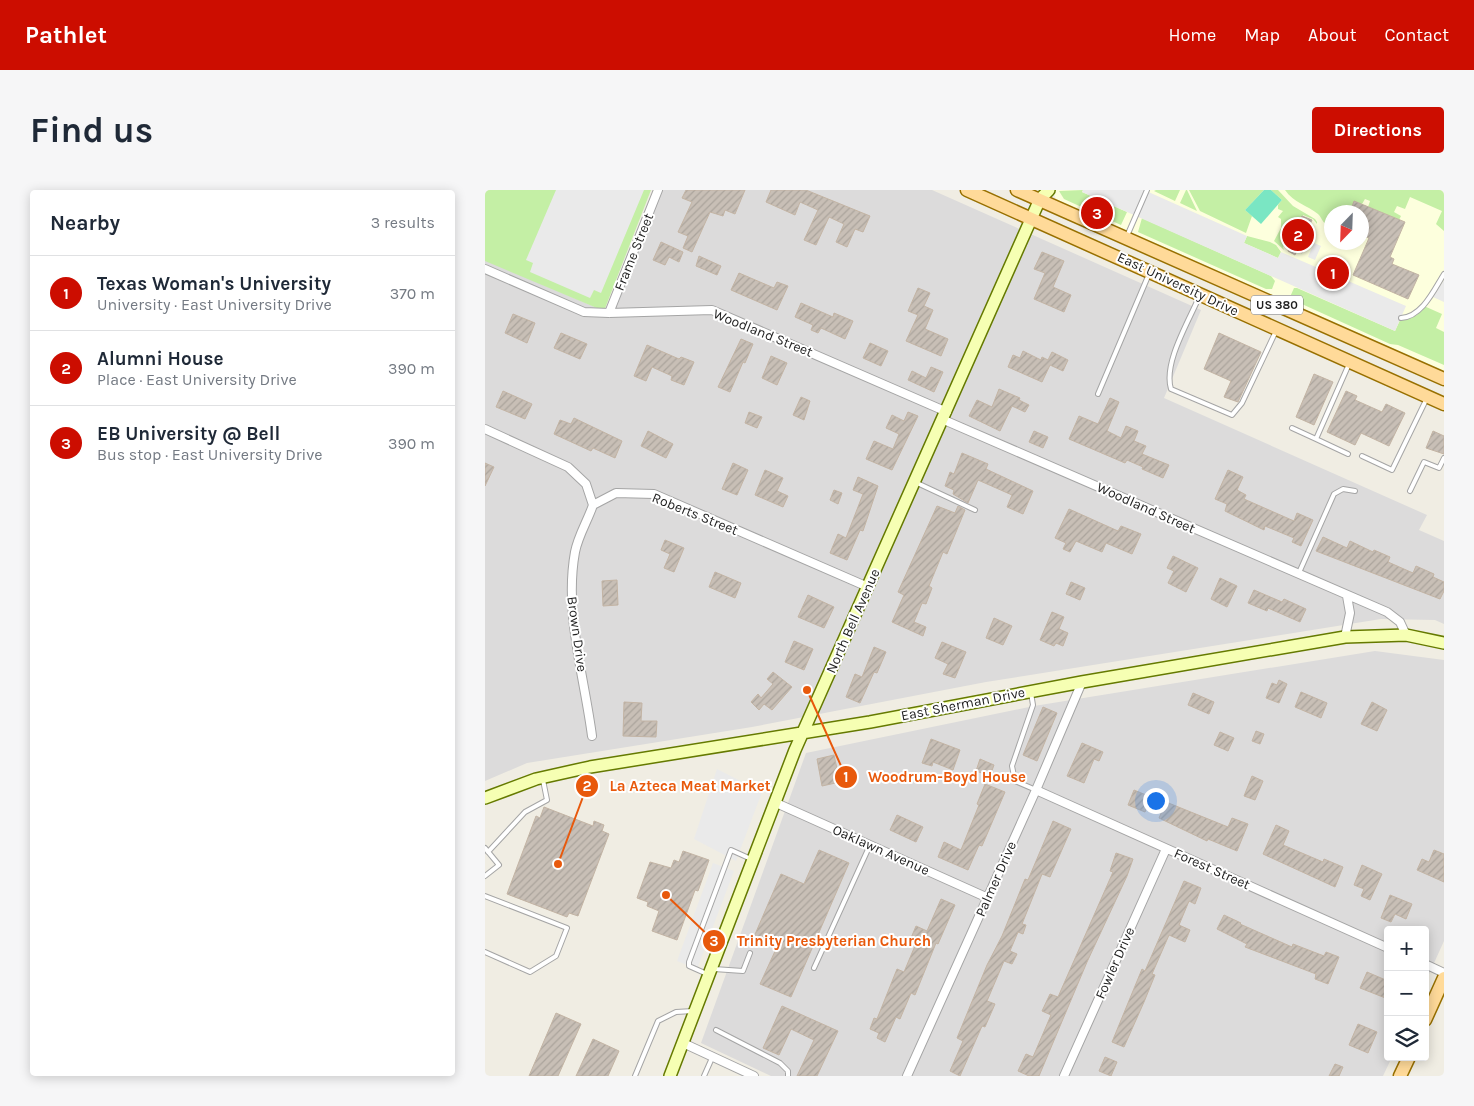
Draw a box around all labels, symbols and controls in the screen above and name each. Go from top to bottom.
text: Pathlet [25,21,107,49]
text: Home [1168,24,1216,46]
text: Map [1244,24,1280,46]
text: About [1308,24,1357,46]
text: Contact [1385,24,1449,46]
button: Directions [1312,107,1444,153]
text: Find us [30,110,153,151]
pin: 3 [1081,194,1113,232]
north arrow [1324,205,1369,250]
text: Nearby [50,211,120,235]
street label: Frame Street [611,211,657,293]
text: 3 results [371,213,435,232]
pin: 2 [1282,216,1314,254]
street label: East University Drive [1115,248,1241,320]
pin: 1 [1317,254,1349,292]
text: Texas Woman's University [97,273,331,295]
text: 1 [63,284,69,303]
text: 370 m [390,284,435,303]
text: University · East University Drive [97,295,332,314]
road number: US 380 [1251,296,1303,314]
street label: Woodland Street [711,305,815,361]
text: Alumni House [97,348,224,370]
text: 2 [61,359,71,378]
text: 390 m [388,359,435,378]
text: Place · East University Drive [97,370,297,389]
text: EB University @ Bell [97,423,280,445]
text: 3 [61,434,71,453]
text: 390 m [388,434,435,453]
text: Bus stop · East University Drive [97,445,323,464]
street label: Woodland Street [1094,479,1198,537]
street label: Roberts Street [650,489,740,539]
street label: North Bell Avenue [822,566,884,676]
street label: Brown Drive [563,595,591,673]
street label: East Sherman Drive [900,684,1026,724]
callout: Woodrum-Boyd House [833,762,1036,792]
text: 1 [843,768,849,786]
text: Woodrum-Boyd House [868,768,1026,786]
callout: La Azteca Meat Market [574,771,781,801]
text: 2 [582,777,592,795]
text: La Azteca Meat Market [609,777,771,795]
your location [1143,788,1169,814]
street label: Oaklawn Avenue [830,821,932,879]
street label: Palmer Drive [972,839,1020,919]
street label: Forest Street [1171,845,1253,893]
street label: Fowler Drive [1092,924,1138,1002]
callout: Trinity Presbyterian Church [702,926,941,956]
map controls [1384,926,1429,1061]
button: + [1384,926,1429,971]
text: 3 [709,932,719,950]
text: Trinity Presbyterian Church [737,932,931,950]
button: − [1384,971,1429,1016]
button: layers [1384,1016,1429,1061]

